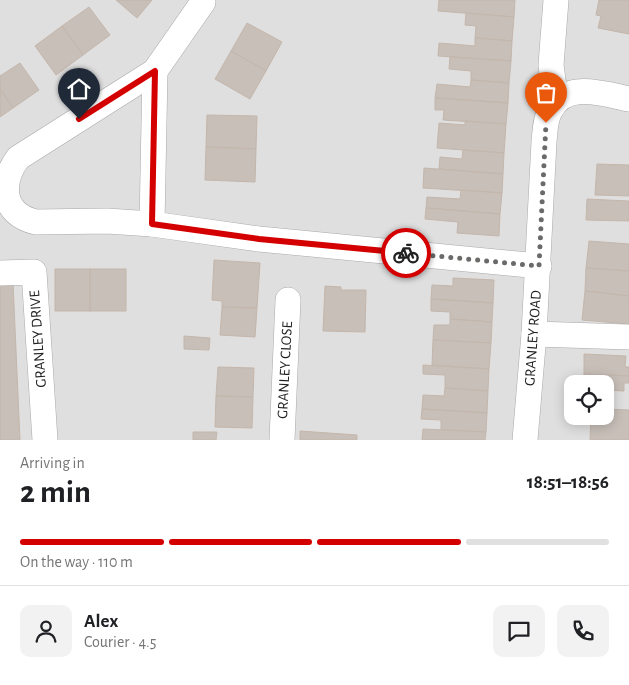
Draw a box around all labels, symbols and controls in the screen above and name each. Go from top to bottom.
pin [58,68,100,119]
pin [525,72,567,123]
icon: home [65,75,93,103]
icon: bag [532,79,560,107]
courier [381,228,431,278]
icon: bike [392,239,420,267]
street label: GRANLEY ROAD [522,289,544,386]
street label: GRANLEY DRIVE [27,290,49,388]
street label: GRANLEY CLOSE [275,321,295,419]
map controls [564,375,614,425]
button: locate [564,375,614,425]
text: Arriving in [20,455,85,471]
text: 18:51–18:56 [527,473,609,492]
text: 2 min [20,476,91,508]
text: On the way · 110 m [20,554,133,570]
button: person [20,605,72,657]
button: chat [493,605,545,657]
button: phone [557,605,609,657]
text: Alex [84,612,118,631]
text: Courier · 4.5 [84,634,156,650]

